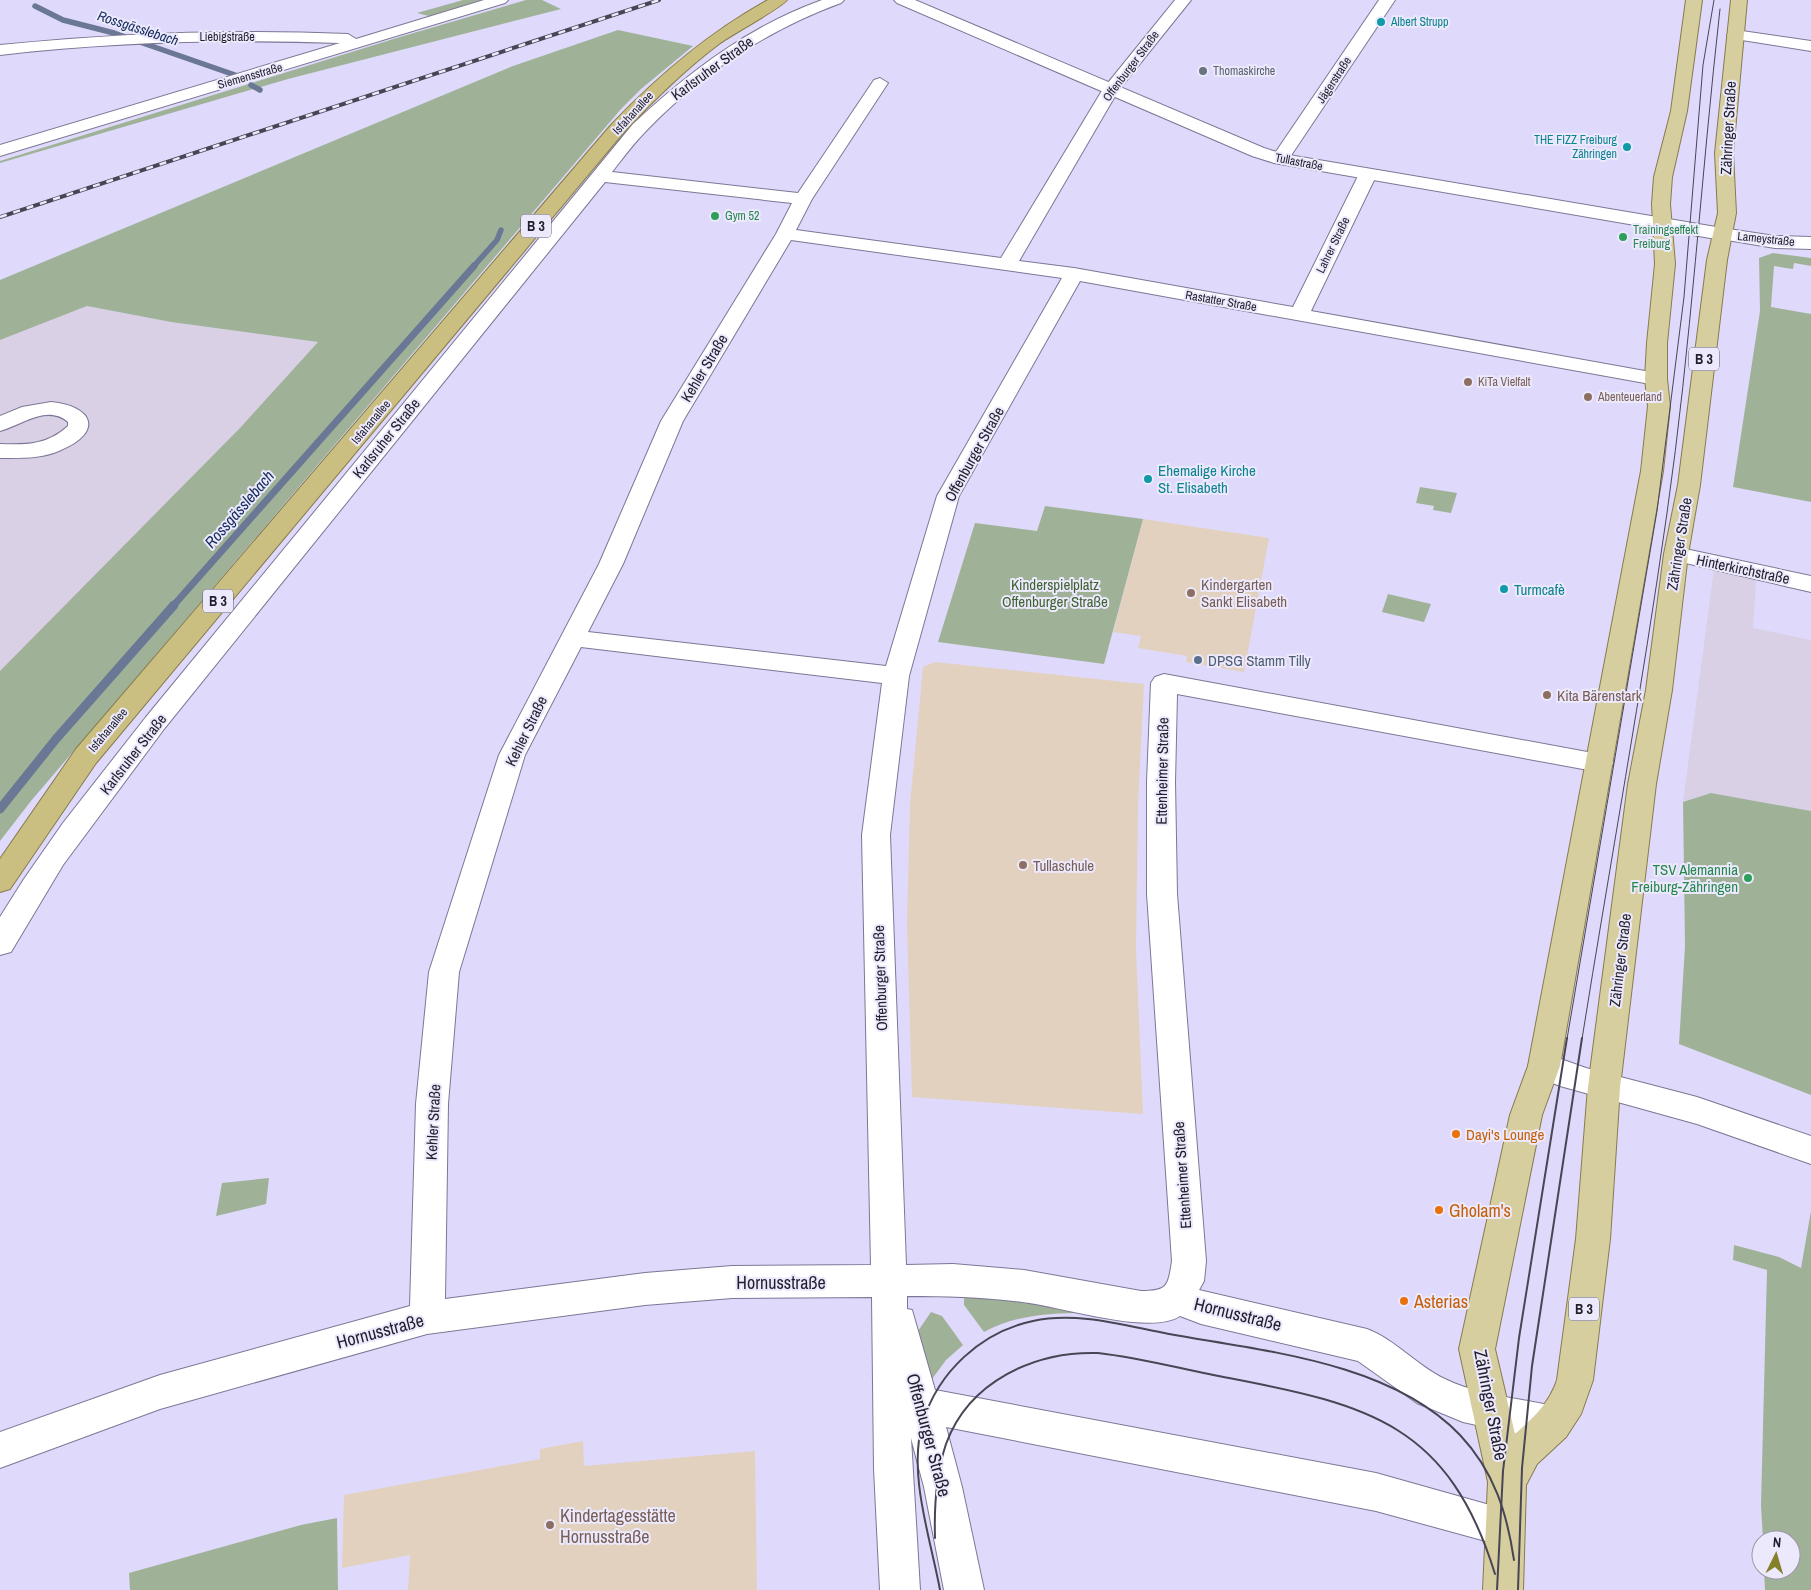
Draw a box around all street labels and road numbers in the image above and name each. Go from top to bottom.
street label: Offenburger Straße [1099,27,1163,105]
street label: Liebigstraße [199,29,255,45]
street label: Karlsruher Straße [667,31,758,105]
street label: Jägerstraße [1313,54,1355,106]
street label: Siemensstraße [216,59,284,93]
street label: Zähringer Straße [1715,81,1741,175]
street label: Isfahanallee [609,88,657,138]
street label: Tullastraße [1274,150,1324,174]
street label: Lahrer Straße [1313,214,1353,276]
road number: B 3 [521,215,551,238]
street label: Lameystraße [1737,228,1795,250]
street label: Rastatter Straße [1184,287,1258,315]
street label: Kehler Straße [675,330,733,406]
road number: B 3 [1689,348,1719,370]
street label: Karlsruher Straße [347,394,425,482]
street label: Isfahanallee [348,397,394,447]
street label: Offenburger Straße [939,403,1009,505]
street label: Zähringer Straße [1661,496,1697,592]
street label: Hinterkirchstraße [1694,549,1792,589]
road number: B 3 [203,590,233,612]
street label: Kehler Straße [500,692,552,770]
street label: Isfahanallee [85,705,131,755]
street label: Karlsruher Straße [95,709,171,799]
street label: Ettenheimer Straße [1151,717,1173,825]
street label: Zähringer Straße [1604,912,1636,1008]
street label: Offenburger Straße [868,925,892,1031]
street label: Kehler Straße [421,1083,445,1160]
street label: Ettenheimer Straße [1168,1121,1196,1229]
street label: Hornusstraße [736,1270,826,1295]
street label: Hornusstraße [1192,1291,1284,1337]
road number: B 3 [1569,1298,1599,1320]
street label: Hornusstraße [334,1307,426,1355]
street label: Zähringer Straße [1468,1347,1514,1463]
street label: Offenburger Straße [901,1370,957,1500]

